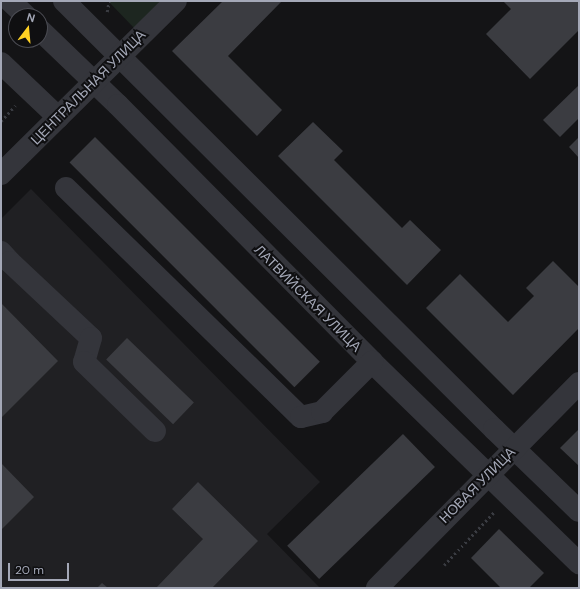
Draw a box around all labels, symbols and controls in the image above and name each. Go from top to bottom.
north arrow [8,8,48,48]
text: N [25,10,37,25]
street label: ЦЕНТРАЛЬНАЯ УЛИЦА [27,26,149,148]
street label: ЛАТВИЙСКАЯ УЛИЦА [251,241,365,355]
street label: НОВАЯ УЛИЦА [436,444,518,526]
scale bar [10,555,71,581]
text: 20 m [15,562,44,578]

